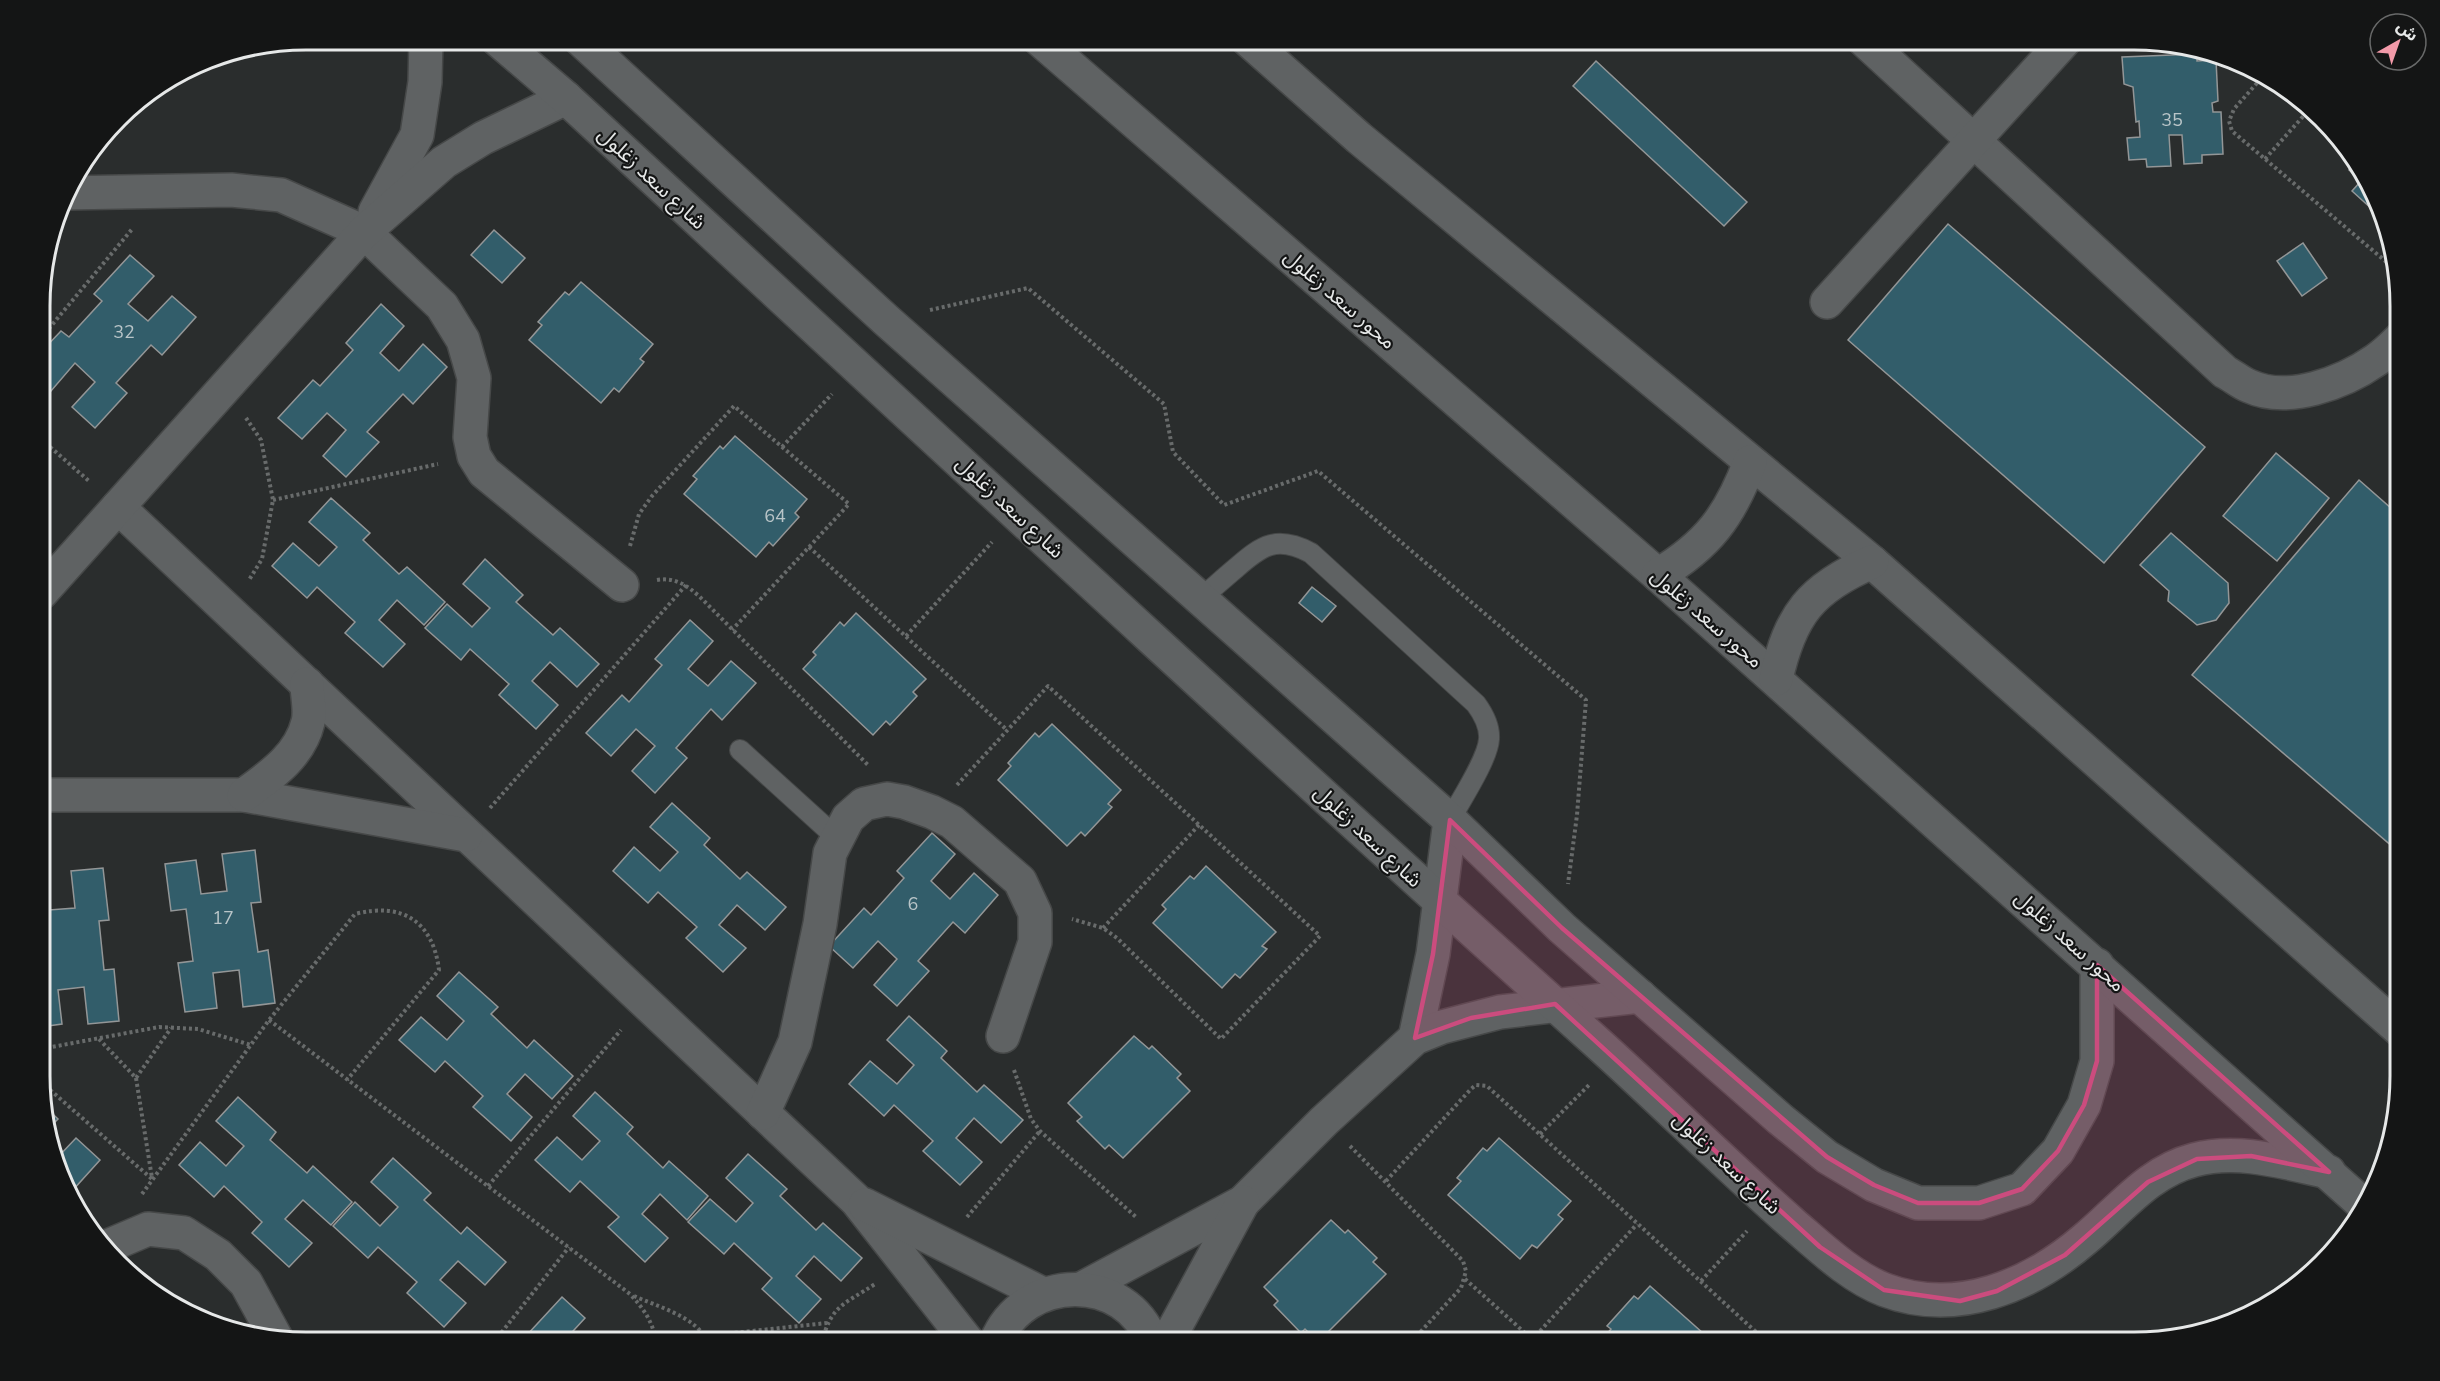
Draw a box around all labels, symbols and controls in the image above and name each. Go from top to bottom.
north arrow [2368,12,2428,72]
text: ش [2392,16,2423,47]
house number: 35 [2161,108,2183,132]
street label: شارع سعد زغلول [591,120,712,236]
street label: محور سعد زغلول [1278,243,1402,355]
house number: 32 [113,320,135,344]
street label: شارع سعد زغلول [949,449,1070,565]
house number: 64 [764,504,786,528]
street label: محور سعد زغلول [1645,562,1769,674]
street label: شارع سعد زغلول [1307,778,1428,894]
street label: محور سعد زغلول [2009,884,2131,998]
house number: 6 [908,892,918,916]
house number: 17 [212,906,234,930]
street label: شارع سعد زغلول [1666,1105,1787,1221]

